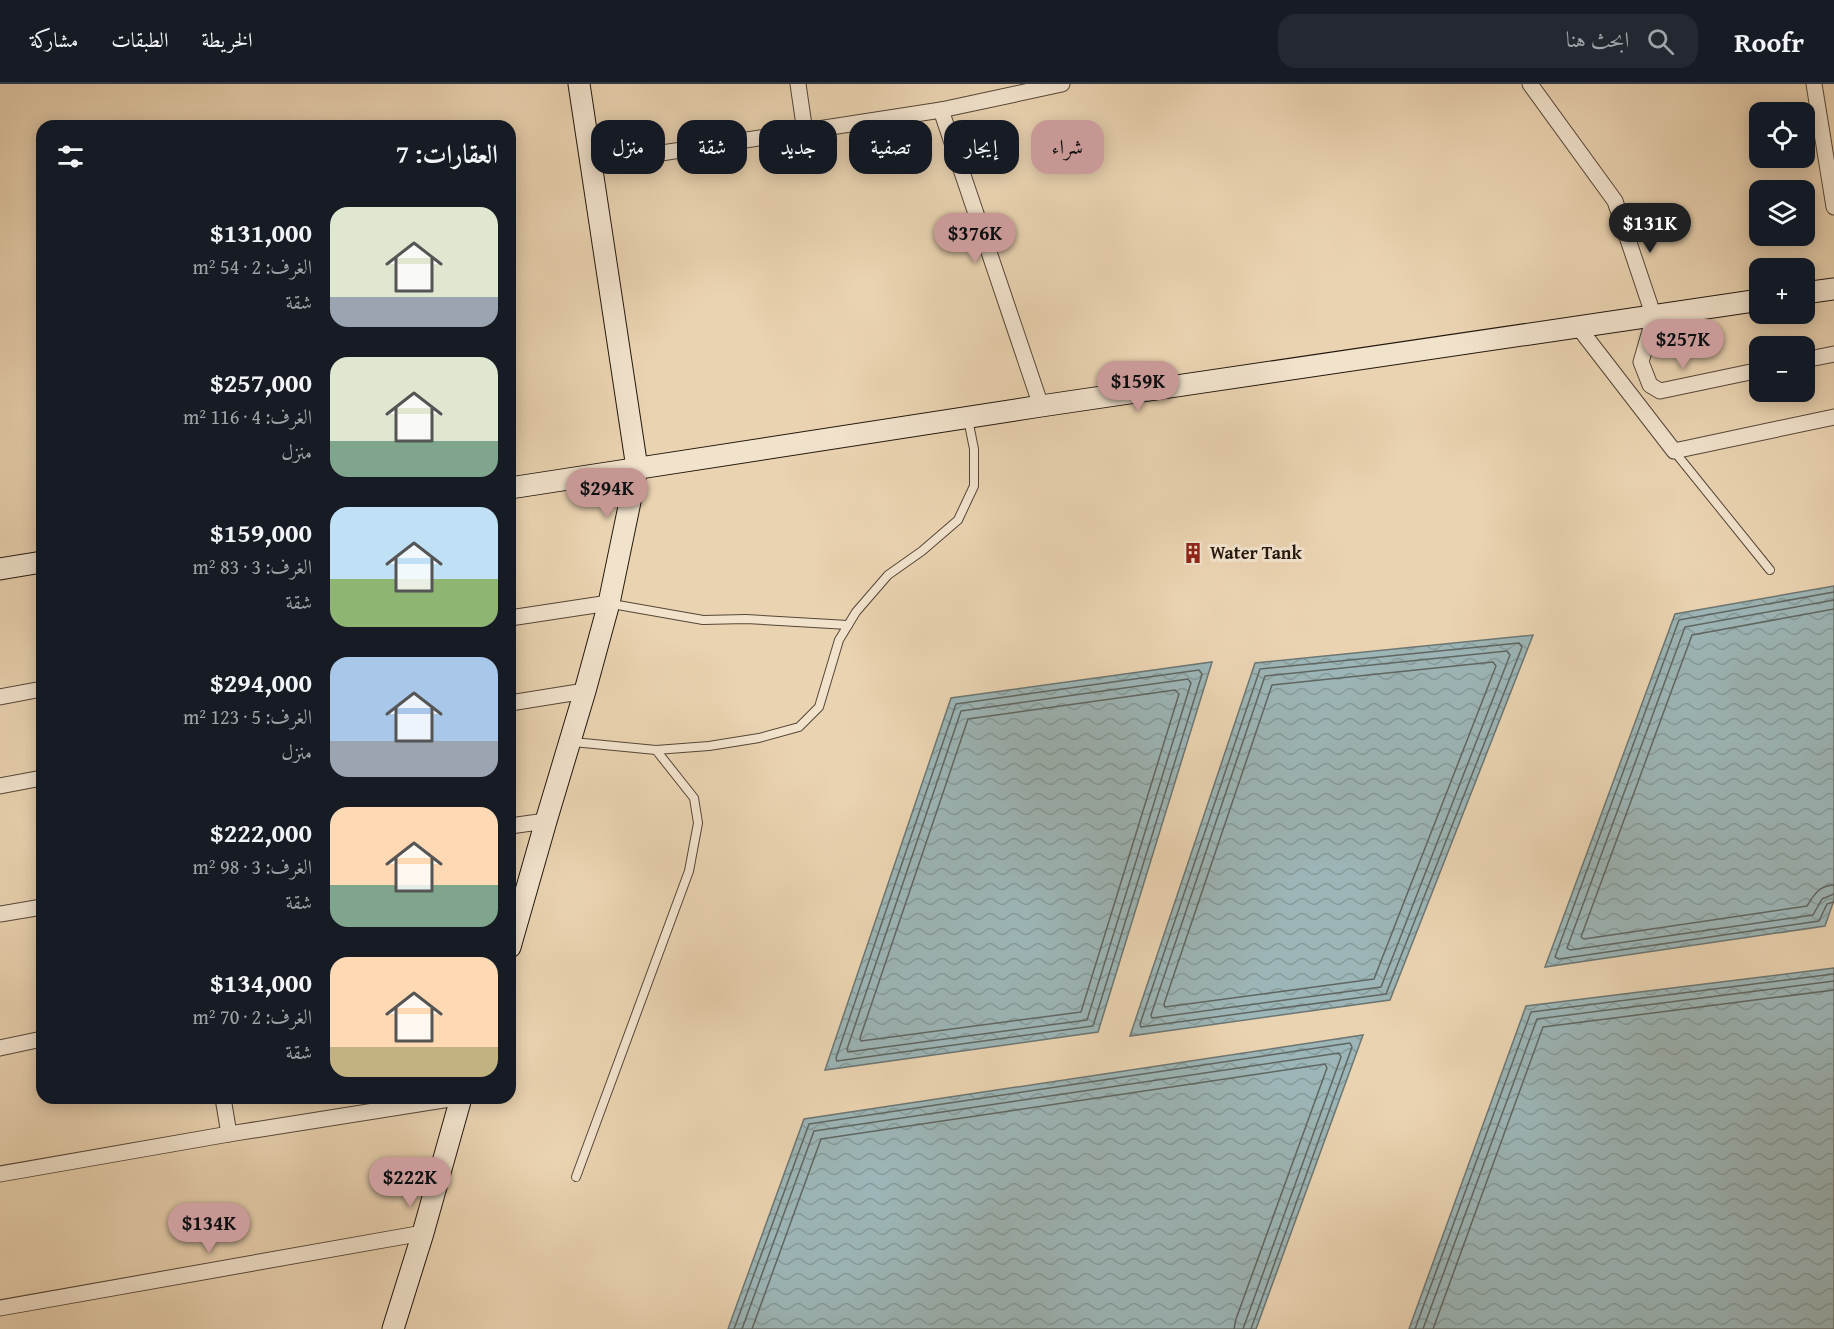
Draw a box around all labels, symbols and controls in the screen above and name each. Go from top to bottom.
search box [1278,14,1698,68]
text: Roofr [1734,21,1804,62]
text: ابحث هنا [1566,23,1629,55]
text: مشاركة [30,24,78,55]
text: الطبقات [111,24,168,55]
text: الخريطة [201,24,253,55]
icon: search [1644,25,1677,58]
map controls [1749,102,1815,402]
button: locate [1749,102,1815,168]
chip: منزل [591,120,665,174]
chip: شقة [677,120,747,174]
chip: جديد [759,120,837,174]
chip: تصفية [849,120,932,174]
chip: إيجار [944,120,1019,174]
chip: شراء [1031,120,1104,174]
text: العقارات: 7 [396,134,498,173]
icon: filters [54,140,87,173]
button: layers [1749,180,1815,246]
pin: $131K [1608,203,1692,254]
text: $131K [1623,208,1677,237]
text: $131,000 [210,213,312,252]
pin: $376K [933,213,1017,264]
text: $376K [948,218,1002,247]
icon: home [378,231,450,303]
text: الغرف: 2 · 54 m² [193,252,312,281]
button: + [1749,258,1815,324]
text: شقة [286,287,312,316]
pin: $257K [1641,319,1725,370]
text: $257K [1656,324,1710,353]
button: − [1749,336,1815,402]
pin: $159K [1096,361,1180,412]
text: $257,000 [210,363,312,402]
text: $159K [1111,366,1165,395]
icon: home [378,381,450,453]
text: الغرف: 4 · 116 m² [183,402,312,431]
text: منزل [281,437,312,466]
pin: $294K [565,468,649,519]
text: $294K [580,473,634,502]
text: $159,000 [210,513,312,552]
icon: home [378,531,450,603]
place label: Water Tank [1210,539,1302,566]
building icon: Water Tank [1181,541,1205,565]
text: الغرف: 3 · 83 m² [193,552,312,581]
text: شقة [286,587,312,616]
text: $294,000 [210,663,312,702]
icon: home [378,681,450,753]
text: الغرف: 5 · 123 m² [183,702,312,731]
text: منزل [281,737,312,766]
text: $222,000 [210,813,312,852]
icon: home [378,831,450,903]
text: الغرف: 3 · 98 m² [193,852,312,881]
text: شقة [286,887,312,916]
text: $134,000 [210,963,312,1002]
icon: home [378,981,450,1053]
text: الغرف: 2 · 70 m² [193,1002,312,1031]
text: شقة [286,1037,312,1066]
pin: $222K [368,1157,452,1208]
text: $222K [383,1162,437,1191]
pin: $134K [167,1203,251,1254]
text: $134K [182,1208,236,1237]

